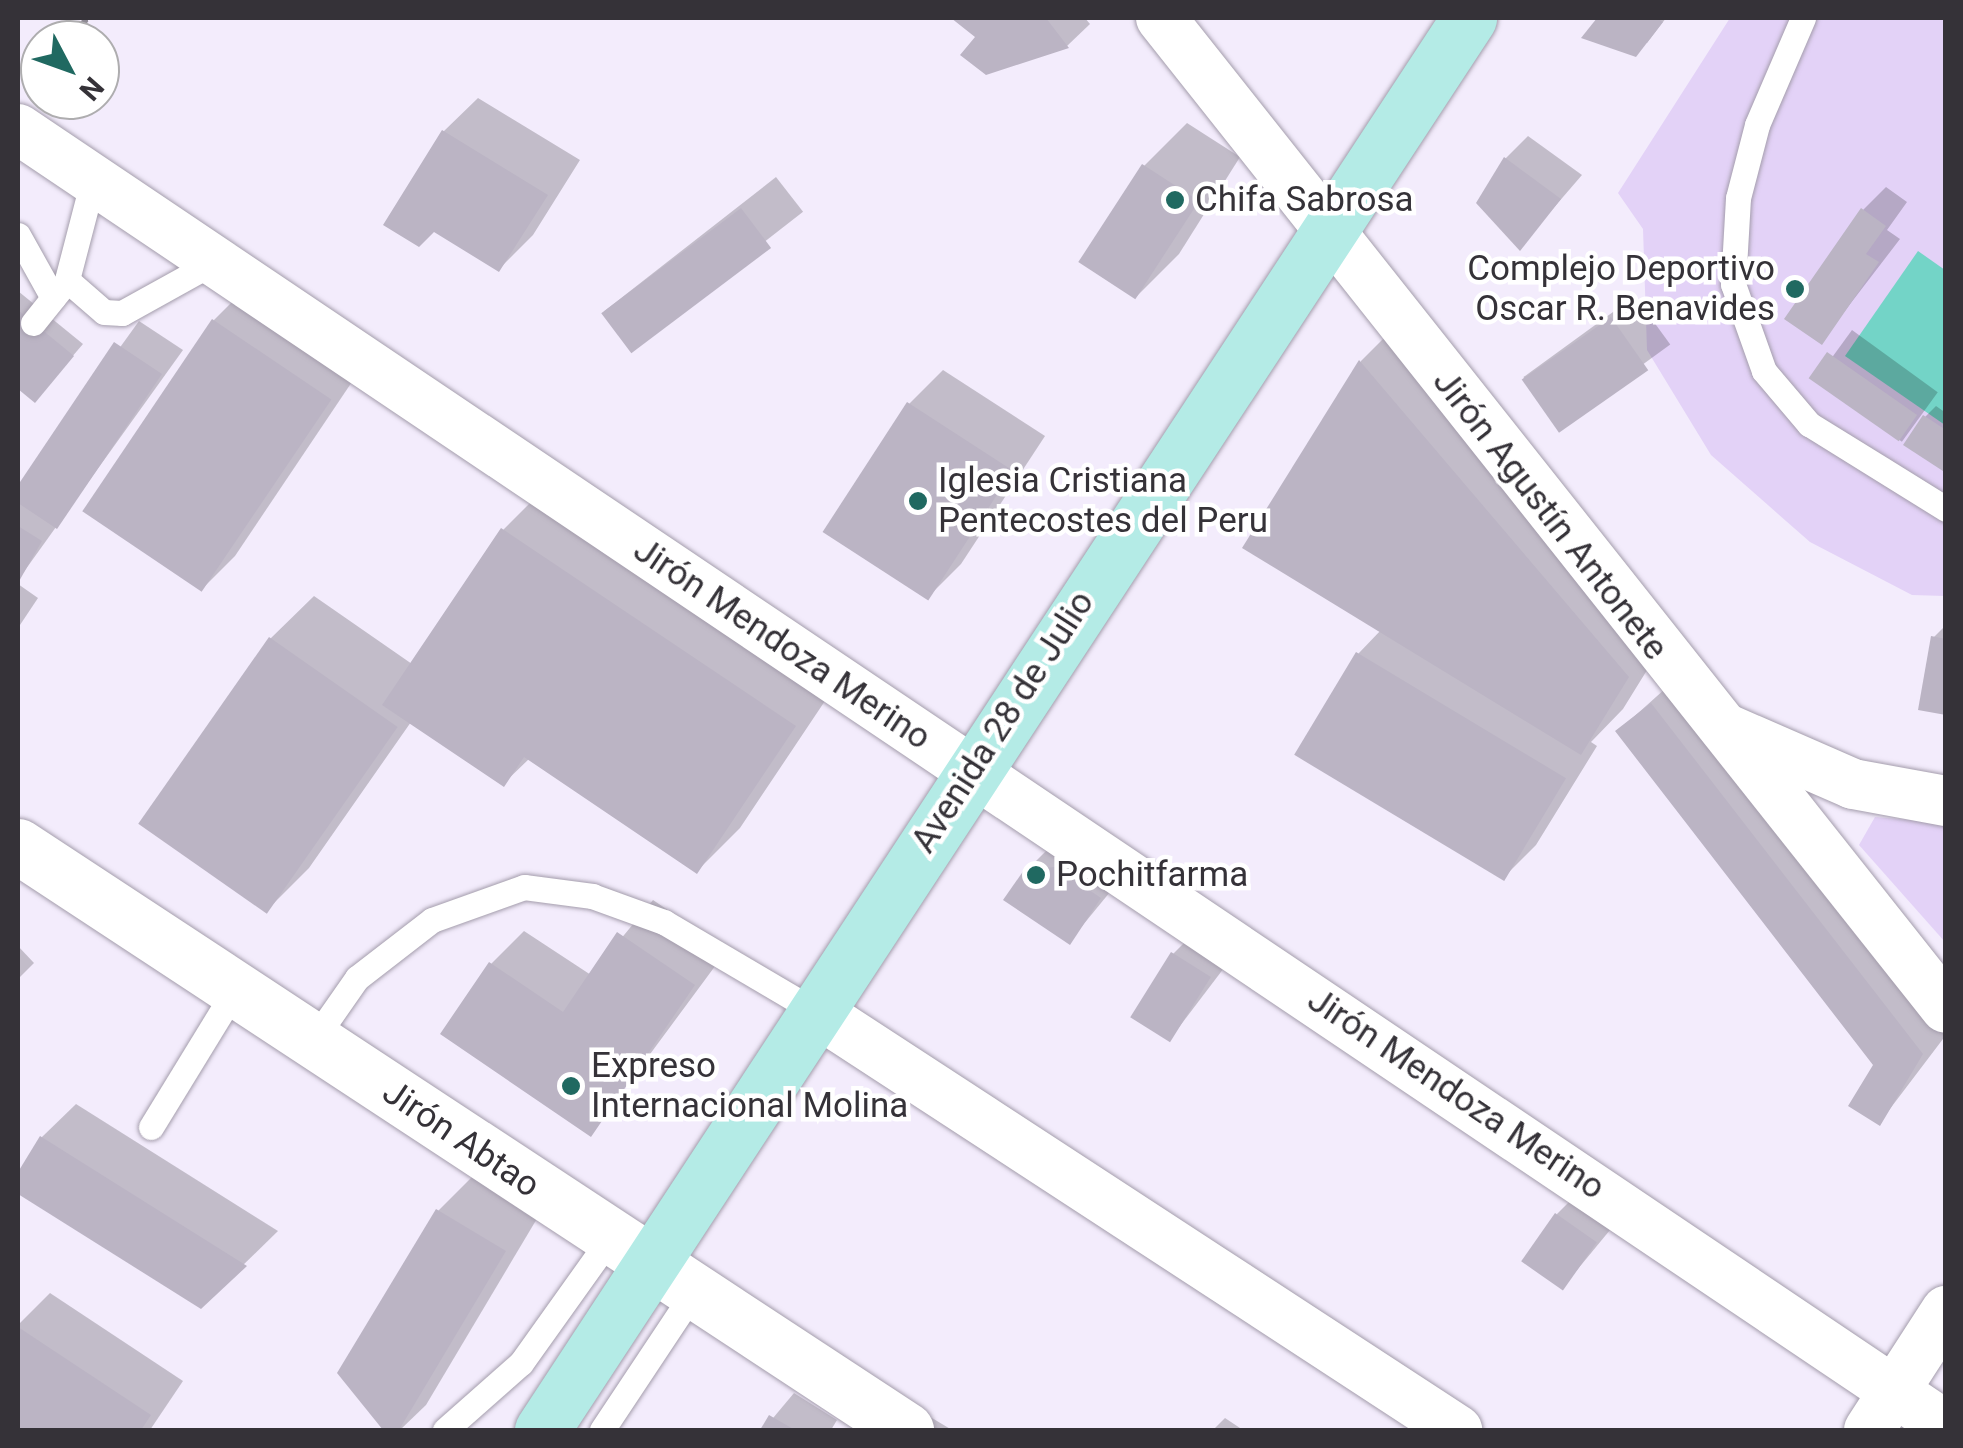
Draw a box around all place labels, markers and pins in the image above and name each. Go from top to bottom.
place label: Chifa Sabrosa [1195,179,1414,221]
marker: Chifa Sabrosa [1164,189,1186,211]
place label: Complejo Deportivo Oscar R. Benavides [1467,248,1775,330]
marker: Complejo Deportivo Oscar R. Benavides [1784,278,1806,300]
place label: Iglesia Cristiana Pentecostes del Peru [938,460,1268,542]
marker: Iglesia Cristiana Pentecostes del Peru [907,490,929,512]
place label: Pochitfarma [1056,854,1248,896]
marker: Pochitfarma [1025,864,1047,886]
place label: Expreso Internacional Molina [591,1045,908,1127]
marker: Expreso Internacional Molina [560,1075,582,1097]

